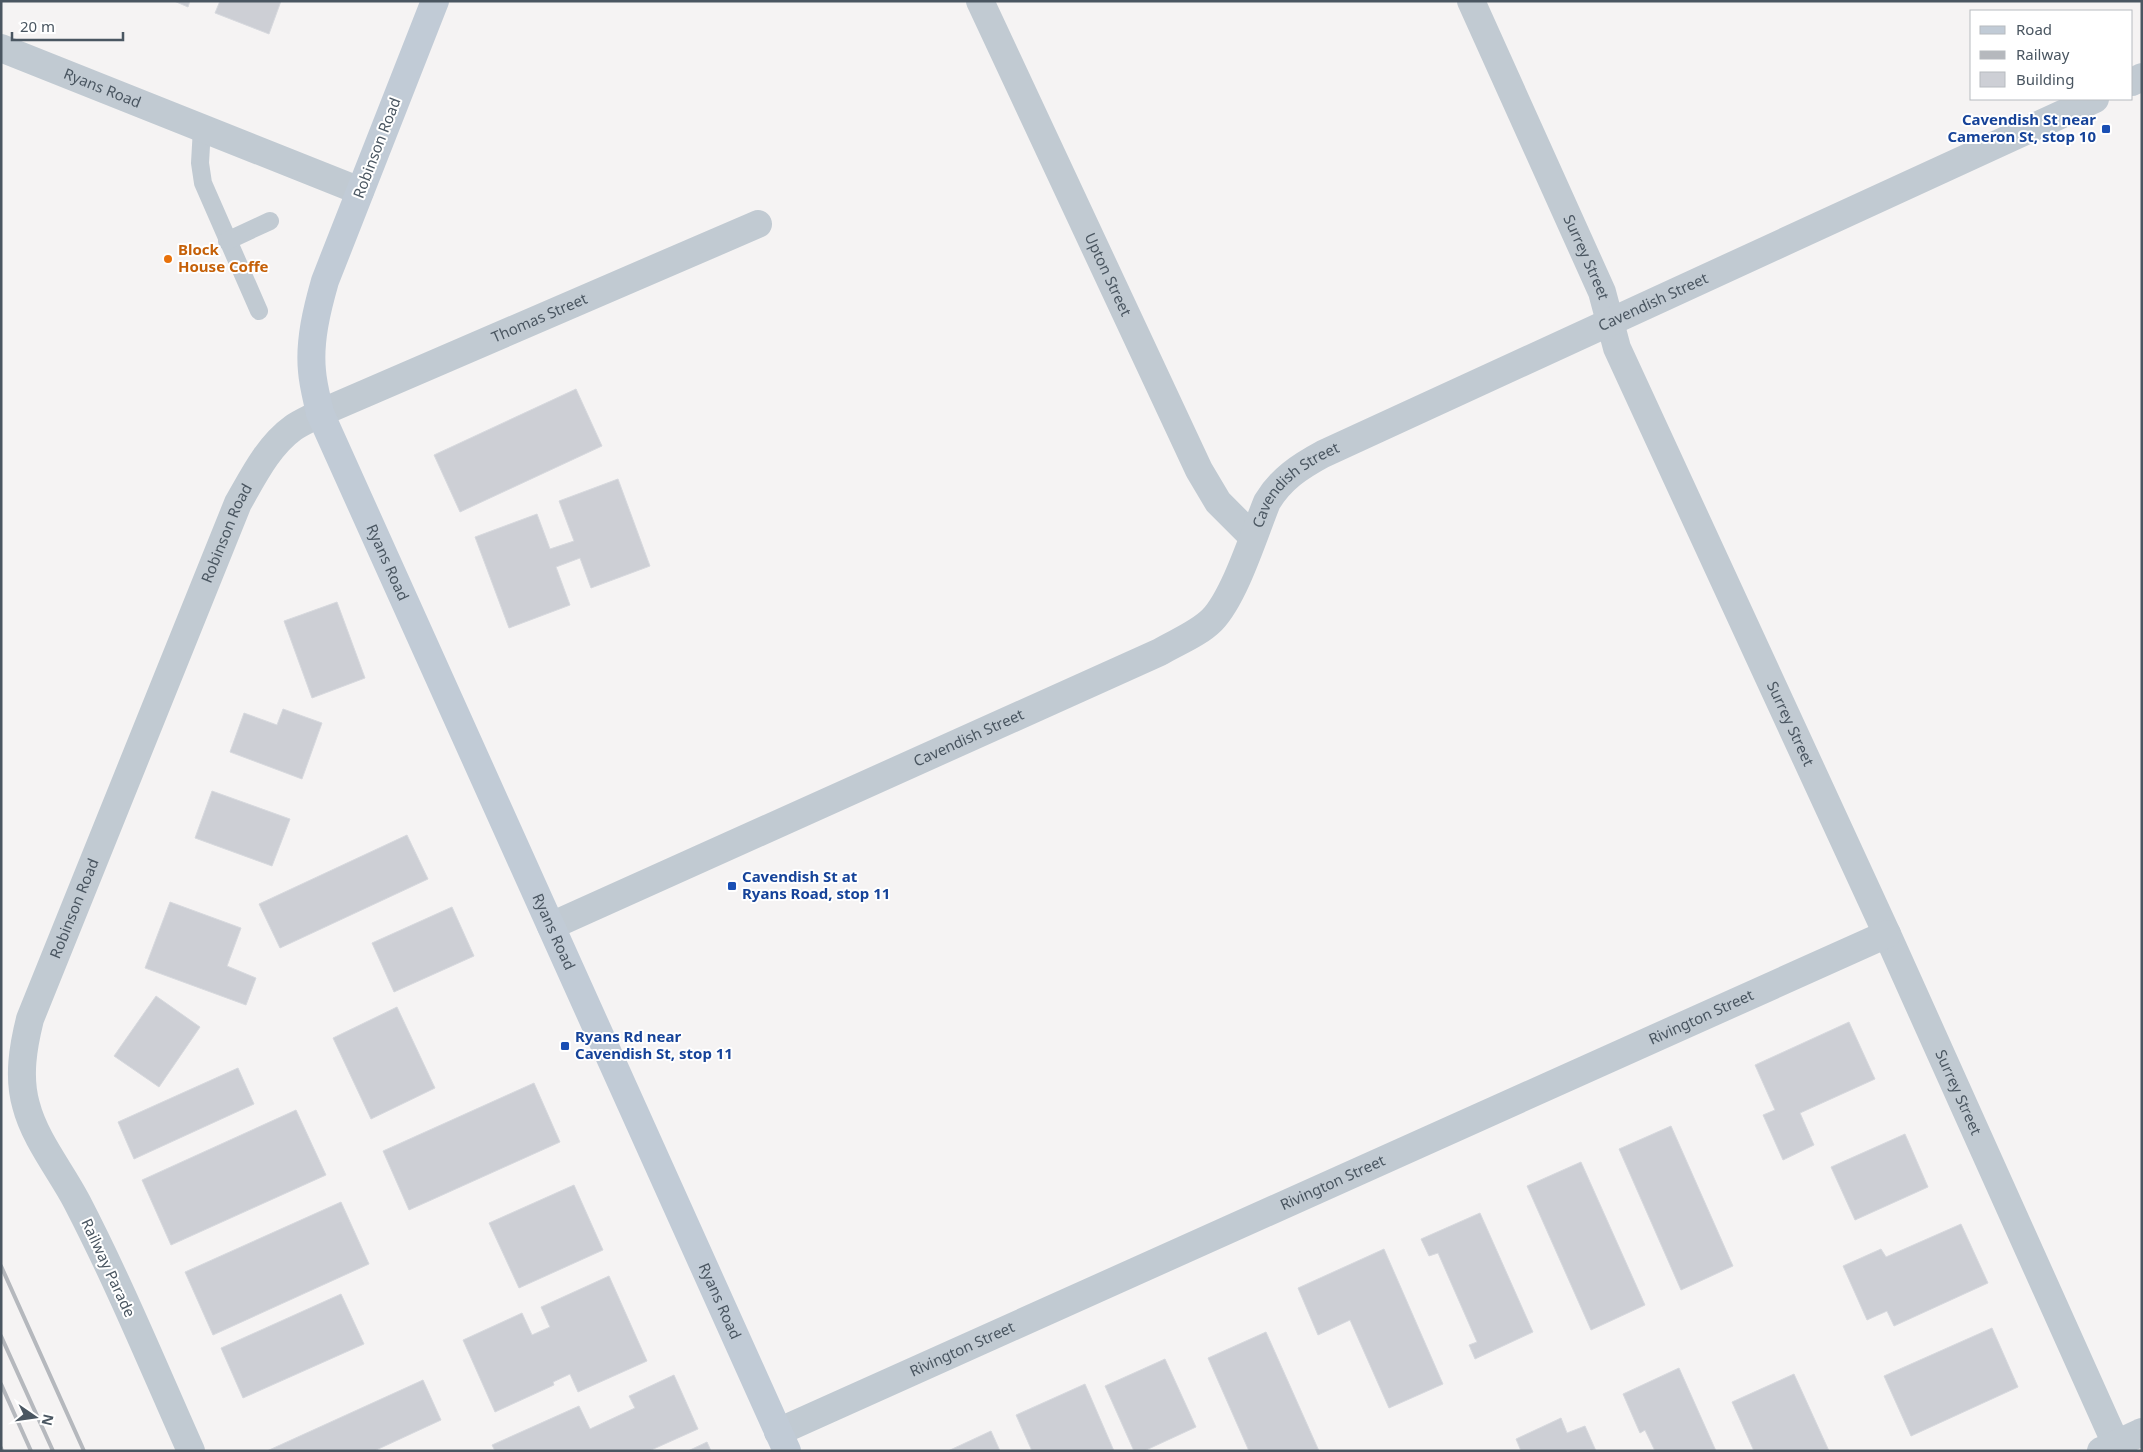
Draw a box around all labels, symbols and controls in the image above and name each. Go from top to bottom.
scale bar [12,10,124,42]
legend [1970,10,2133,100]
text: 20 m [20,16,55,36]
text: Road [2016,19,2052,39]
text: Railway [2016,44,2070,64]
street label: Ryans Road [61,63,144,112]
text: Building [2016,69,2074,89]
street label: Robinson Road [348,94,404,201]
place label: Cavendish St near Cameron St, stop 10 [1947,109,2096,146]
marker: Cavendish St near Cameron St, stop 10 [2100,123,2112,135]
street label: Surrey Street [1559,211,1615,302]
street label: Upton Street [1081,229,1137,320]
place label: Block House Coffe [178,239,269,276]
marker: Block House Coffe [162,253,174,265]
street label: Cavendish Street [1595,267,1711,335]
street label: Thomas Street [488,288,591,347]
street label: Cavendish Street [1247,437,1343,530]
street label: Robinson Road [196,479,256,586]
street label: Ryans Road [362,521,414,604]
street label: Surrey Street [1763,678,1820,770]
street label: Cavendish Street [910,703,1027,771]
street label: Robinson Road [44,855,103,961]
place label: Cavendish St at Ryans Road, stop 11 [742,866,890,903]
marker: Cavendish St at Ryans Road, stop 11 [726,880,738,892]
street label: Ryans Road [528,890,580,973]
street label: Rivington Street [1645,984,1757,1049]
place label: Ryans Rd near Cavendish St, stop 11 [575,1026,733,1063]
marker: Ryans Rd near Cavendish St, stop 11 [559,1040,571,1052]
street label: Surrey Street [1931,1046,1987,1138]
street label: Rivington Street [1277,1150,1388,1214]
street label: Railway Parade [77,1215,141,1320]
street label: Ryans Road [695,1259,746,1342]
street label: Rivington Street [906,1316,1018,1381]
north arrow [10,1392,60,1442]
text: N [38,1412,59,1428]

